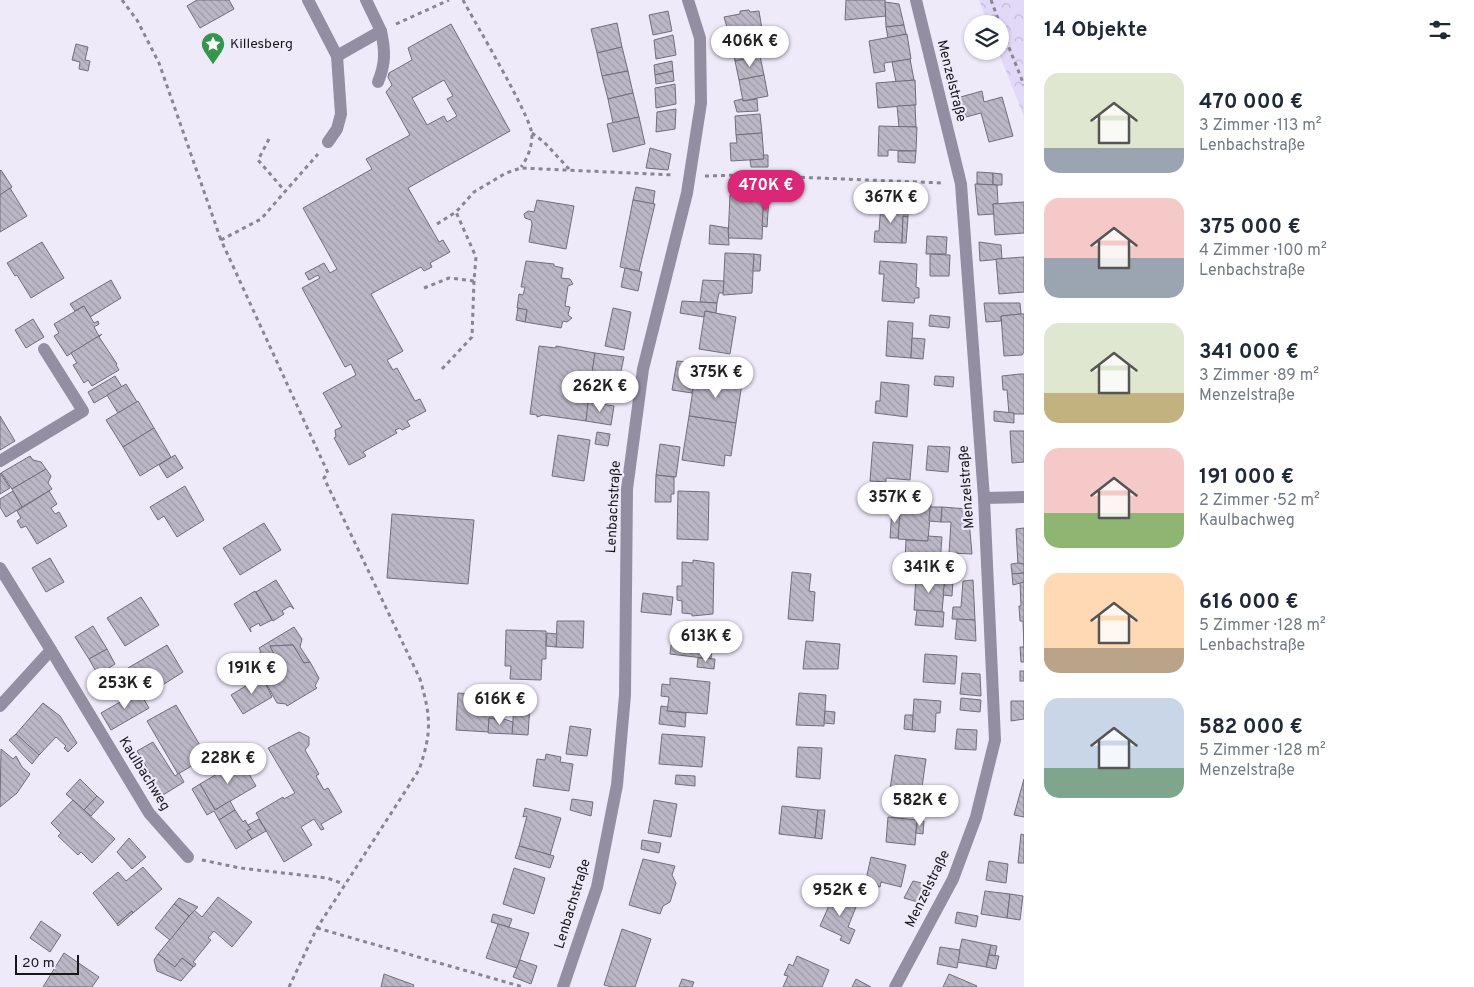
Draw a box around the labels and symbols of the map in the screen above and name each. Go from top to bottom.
pin: 406K € [709,26,791,68]
place icon: Killesberg [200,31,226,65]
place label: Killesberg [230,36,293,53]
street label: Menzelstraße [933,38,969,124]
pin: 470K € [725,170,807,212]
pin: 367K € [850,182,932,224]
pin: 375K € [675,356,757,399]
pin: 262K € [559,370,641,413]
street label: Menzelstraße [956,445,978,529]
street label: Lenbachstraße [603,460,625,554]
pin: 357K € [854,482,936,524]
pin: 341K € [888,552,970,594]
pin: 613K € [665,620,747,663]
pin: 191K € [211,652,293,695]
pin: 253K € [84,668,166,710]
pin: 616K € [459,684,541,726]
street label: Kaulbachweg [115,734,173,814]
pin: 228K € [187,742,269,785]
pin: 582K € [879,784,961,827]
street label: Menzelstraße [902,848,954,930]
street label: Lenbachstraße [551,857,595,951]
pin: 952K € [799,874,881,917]
scale bar [15,952,79,975]

